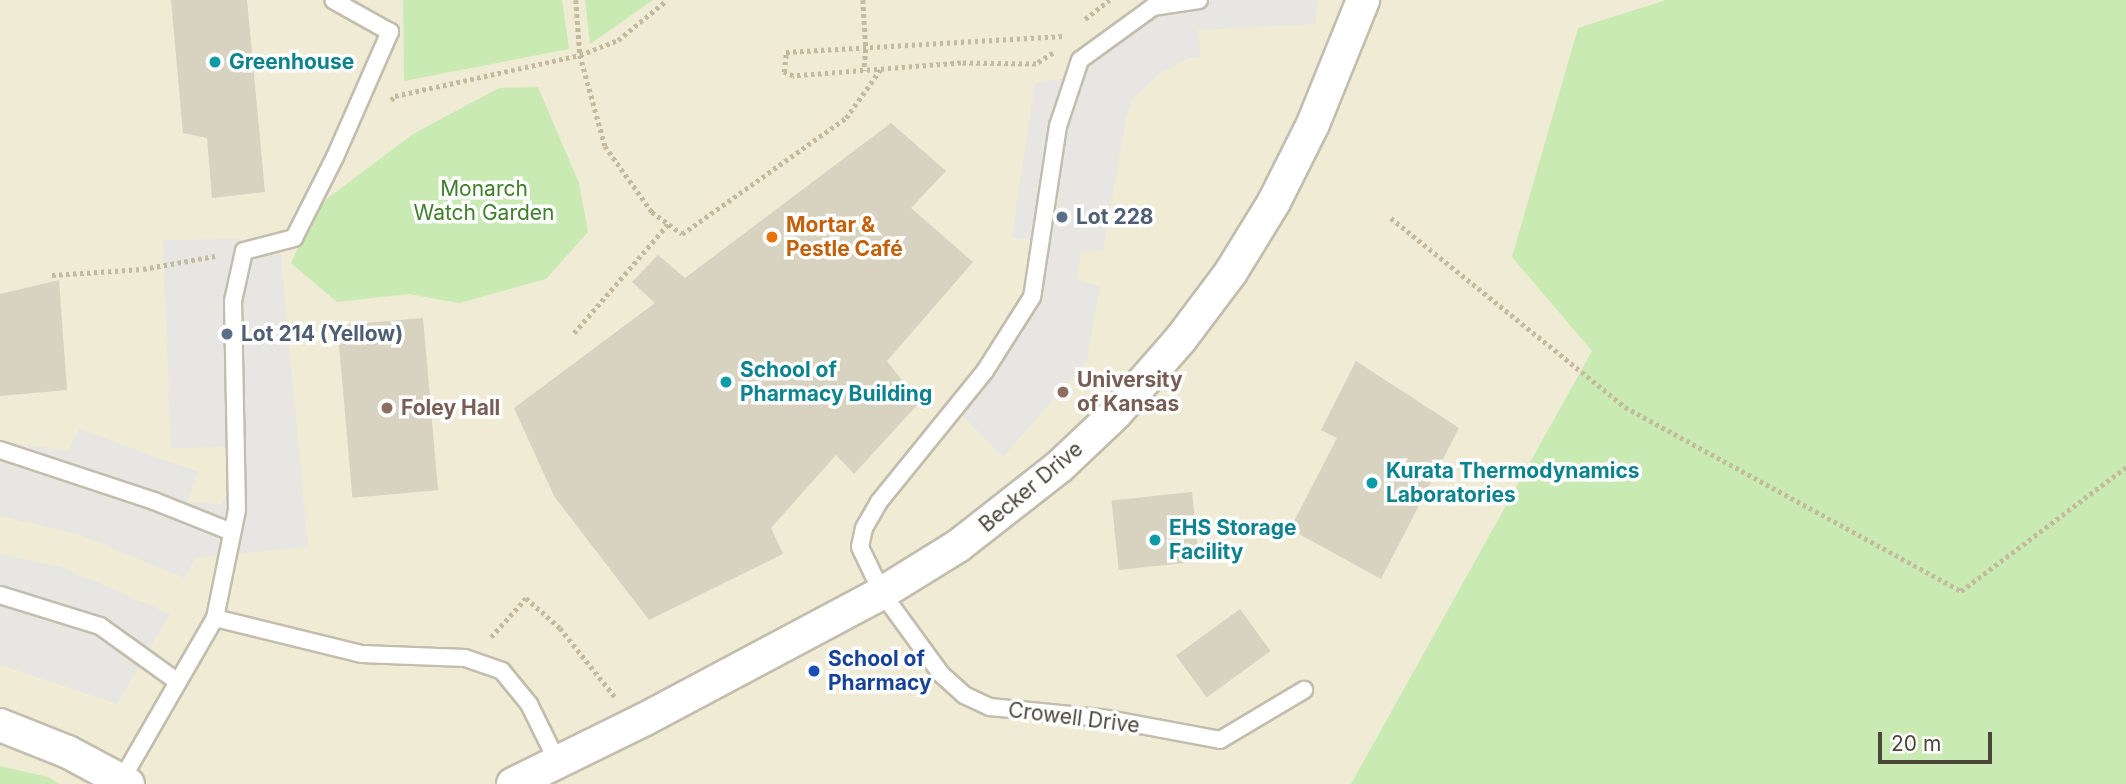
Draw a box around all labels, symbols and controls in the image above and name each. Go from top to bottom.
place label: Greenhouse [229,49,354,75]
marker: Greenhouse [207,54,223,70]
park label: Monarch Watch Garden [414,176,554,226]
place label: Lot 228 [1076,204,1154,230]
marker: Lot 228 [1054,209,1070,225]
place label: Mortar & Pestle Café [786,212,903,262]
marker: Mortar & Pestle Café [764,229,780,245]
place label: Lot 214 (Yellow) [241,321,403,347]
marker: Lot 214 (Yellow) [219,326,235,342]
place label: School of Pharmacy Building [740,357,932,407]
place label: University of Kansas [1077,367,1183,417]
marker: School of Pharmacy Building [718,374,734,390]
marker: University of Kansas [1055,384,1071,400]
place label: Foley Hall [401,395,500,421]
marker: Foley Hall [379,400,395,416]
street label: Becker Drive [974,436,1088,538]
place label: Kurata Thermodynamics Laboratories [1386,458,1640,508]
marker: Kurata Thermodynamics Laboratories [1364,475,1380,491]
place label: EHS Storage Facility [1169,515,1297,565]
marker: EHS Storage Facility [1147,532,1163,548]
place label: School of Pharmacy [828,646,932,696]
marker: School of Pharmacy [806,663,822,679]
street label: Crowell Drive [1007,697,1141,739]
scale bar [1881,718,1995,762]
text: 20 m [1891,731,1941,756]

